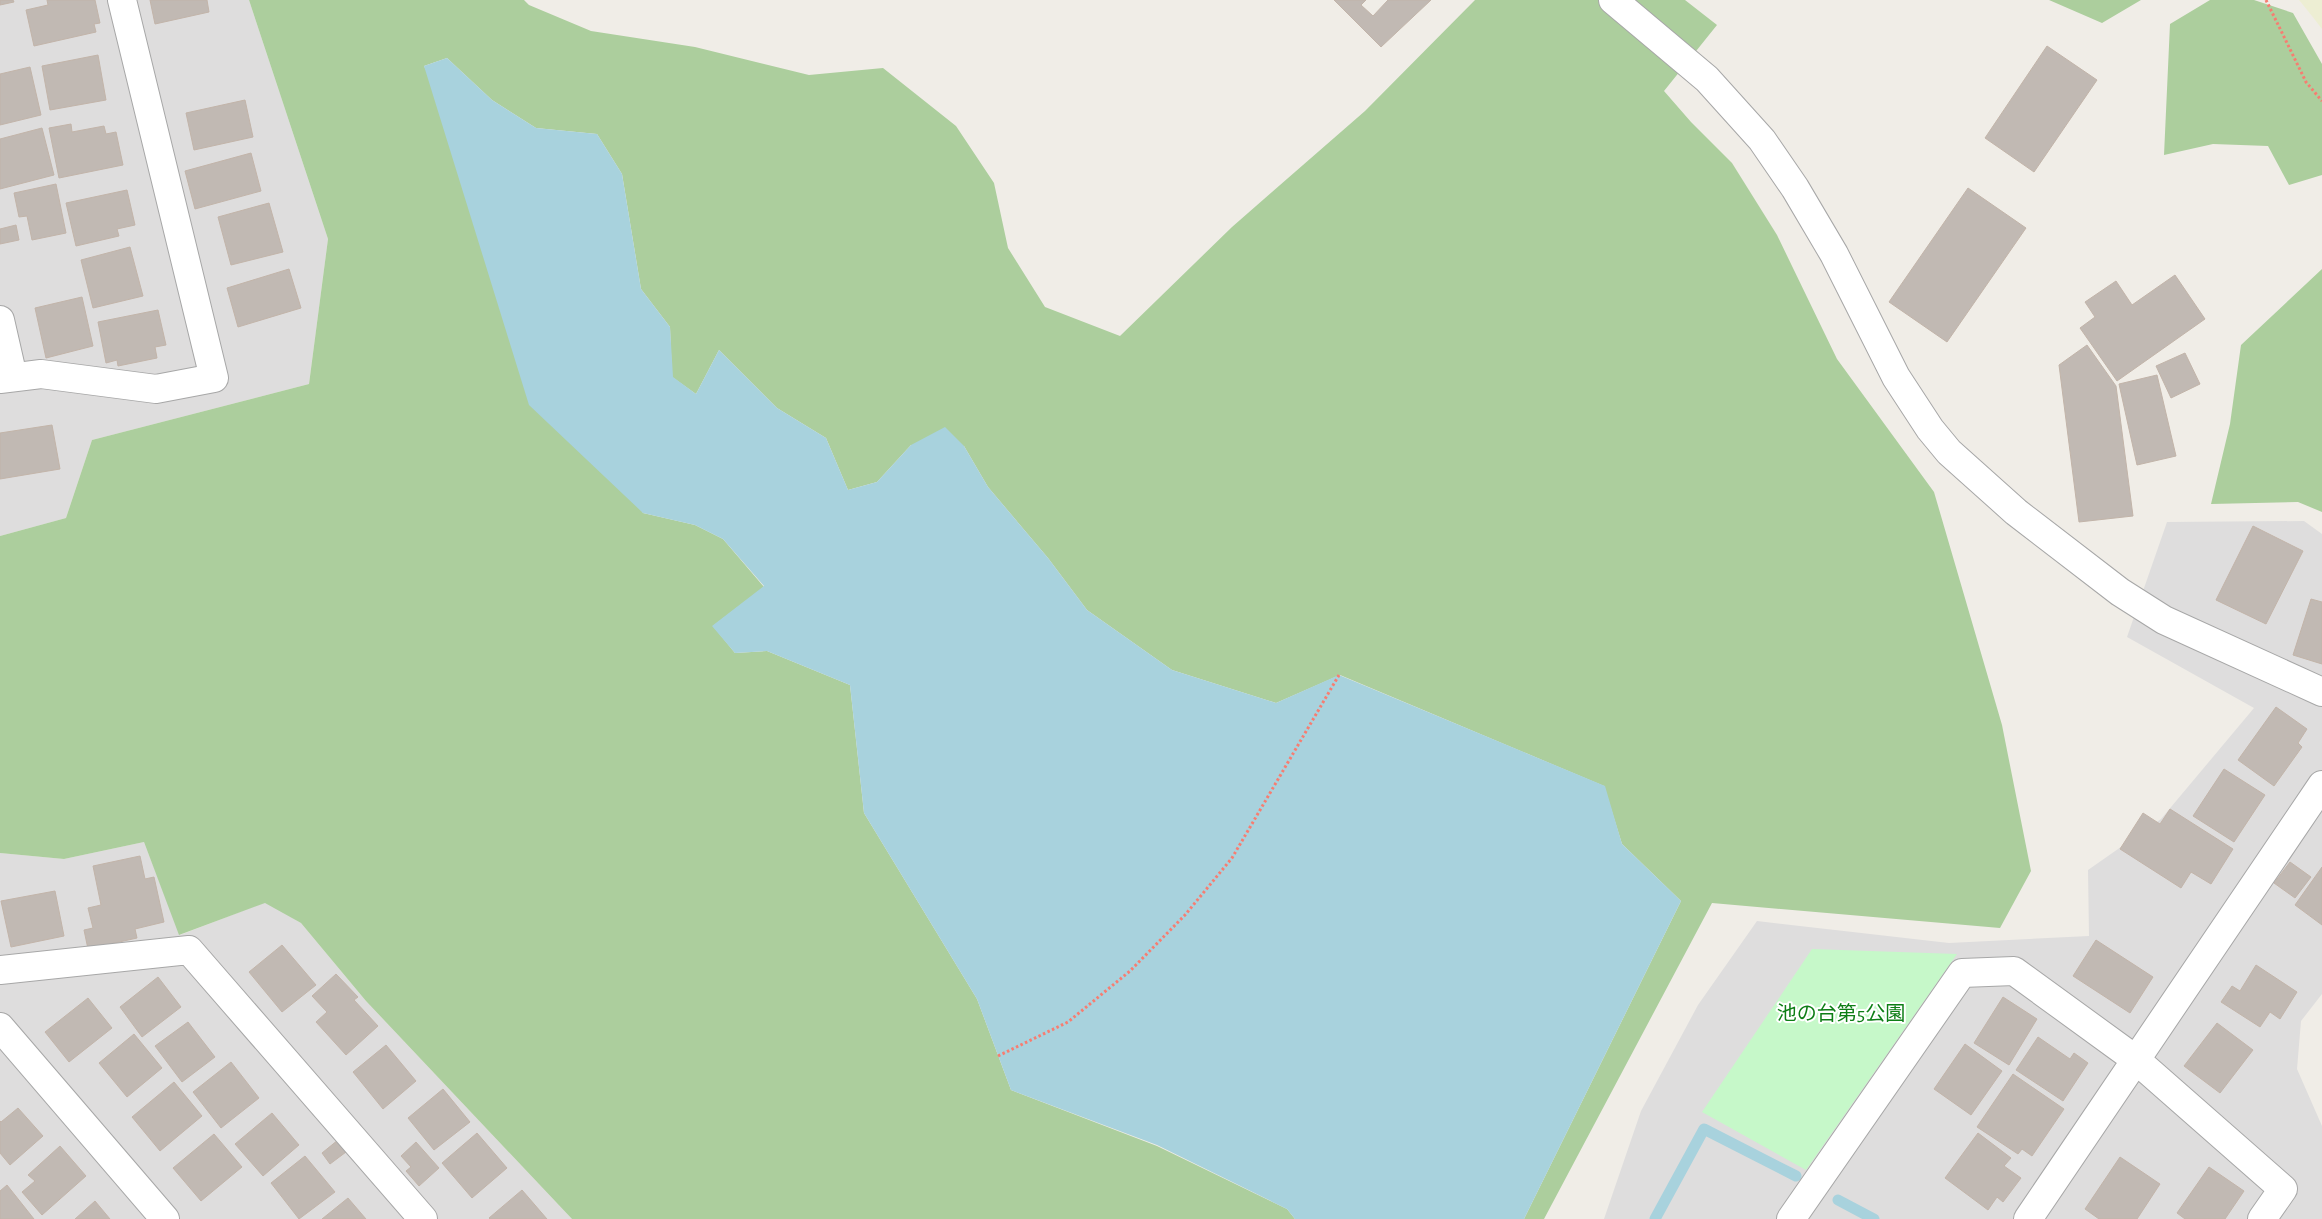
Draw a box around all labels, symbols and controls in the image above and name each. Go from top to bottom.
park label: 池の台第5公園 [1777,1003,1905,1024]

